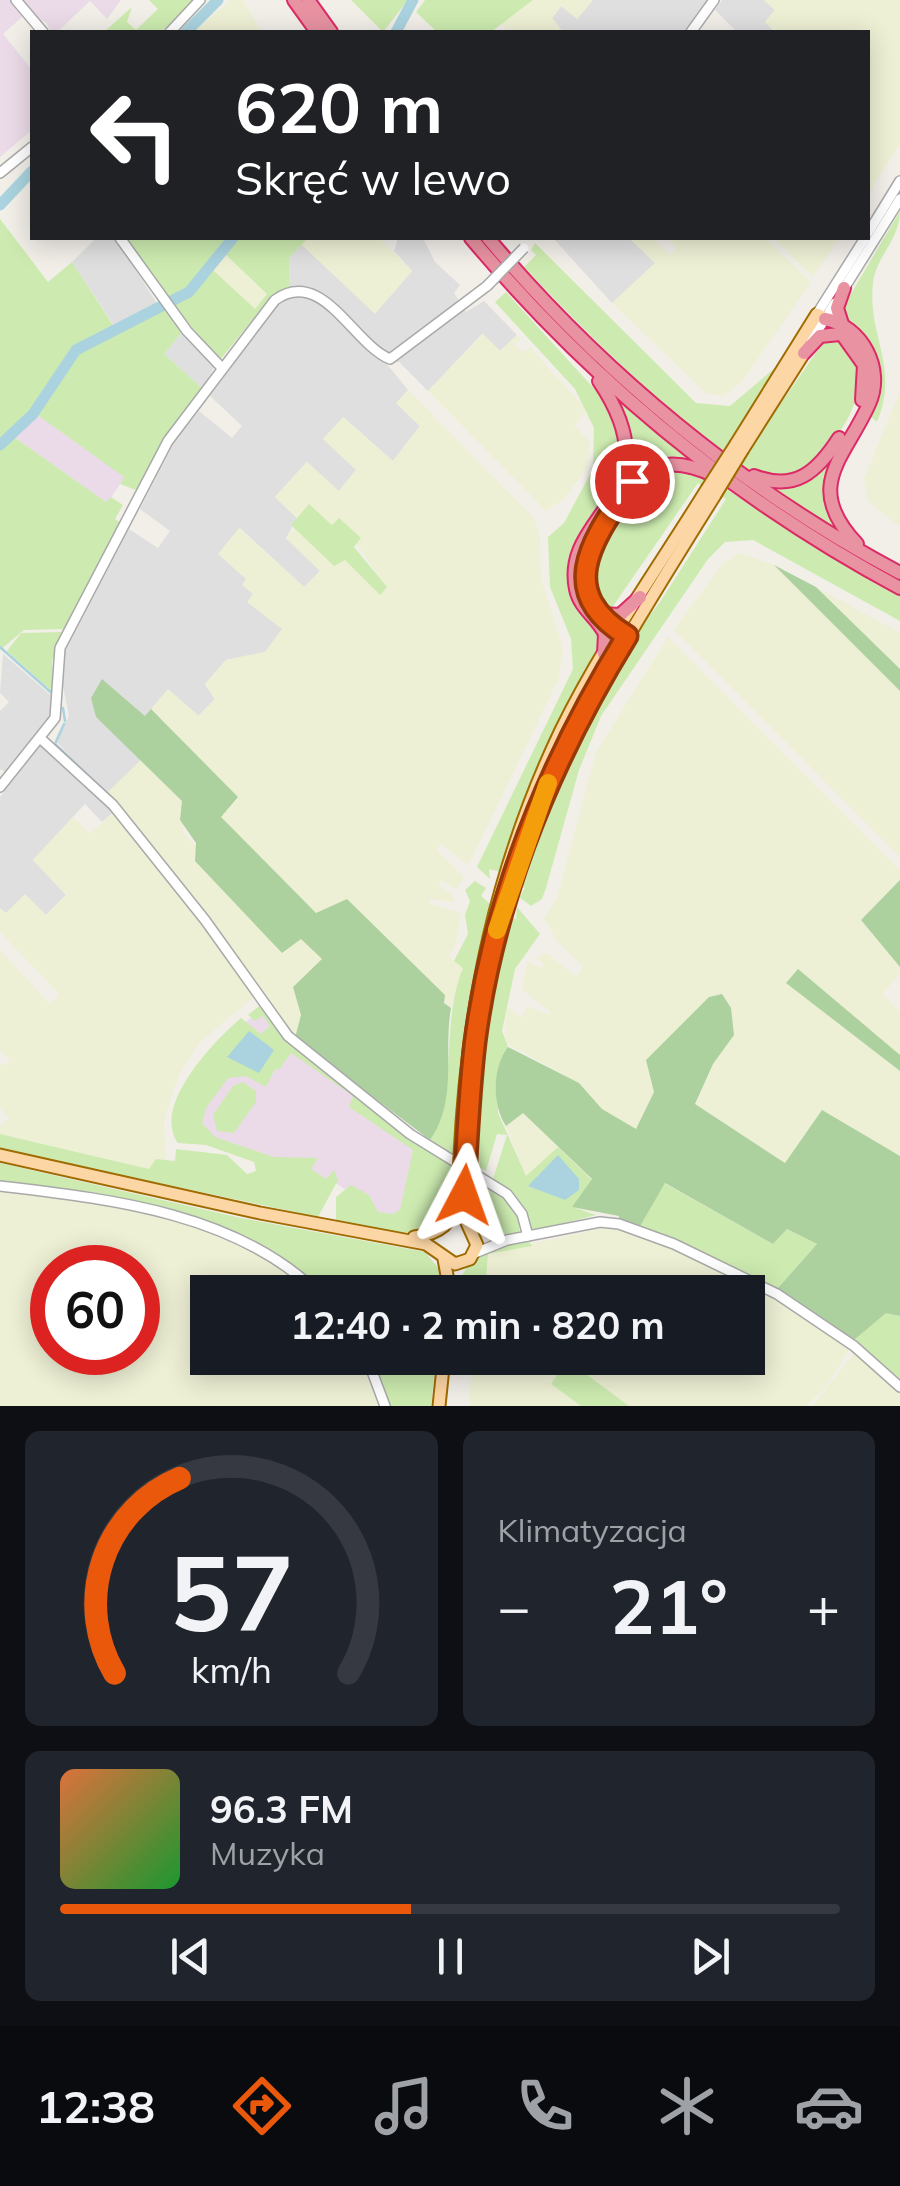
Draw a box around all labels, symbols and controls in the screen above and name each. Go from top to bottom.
text: 620 m [235,63,443,151]
icon: left [70,70,200,200]
text: Skręć w lewo [235,150,511,206]
pin [590,439,675,524]
icon: arrive [605,454,660,509]
position arrow [412,1143,516,1247]
speed limit sign: 60 [30,1245,160,1375]
text: 12:40 · 2 min · 820 m [290,1301,665,1349]
text: Klimatyzacja [498,1510,687,1550]
text: 57 [169,1526,294,1657]
text: 21° [610,1559,728,1653]
text: − [498,1572,531,1641]
text: + [807,1572,840,1641]
text: km/h [191,1647,272,1692]
text: 96.3 FM [210,1785,353,1833]
text: Muzyka [210,1833,325,1873]
icon: previous [163,1929,218,1984]
icon: pause [423,1929,478,1984]
icon: next [683,1929,738,1984]
icon: directions [227,2071,297,2141]
icon: music [369,2071,439,2141]
icon: phone [510,2071,580,2141]
icon: climate [652,2071,722,2141]
icon: car [794,2071,864,2141]
text: 12:38 [36,2078,155,2134]

